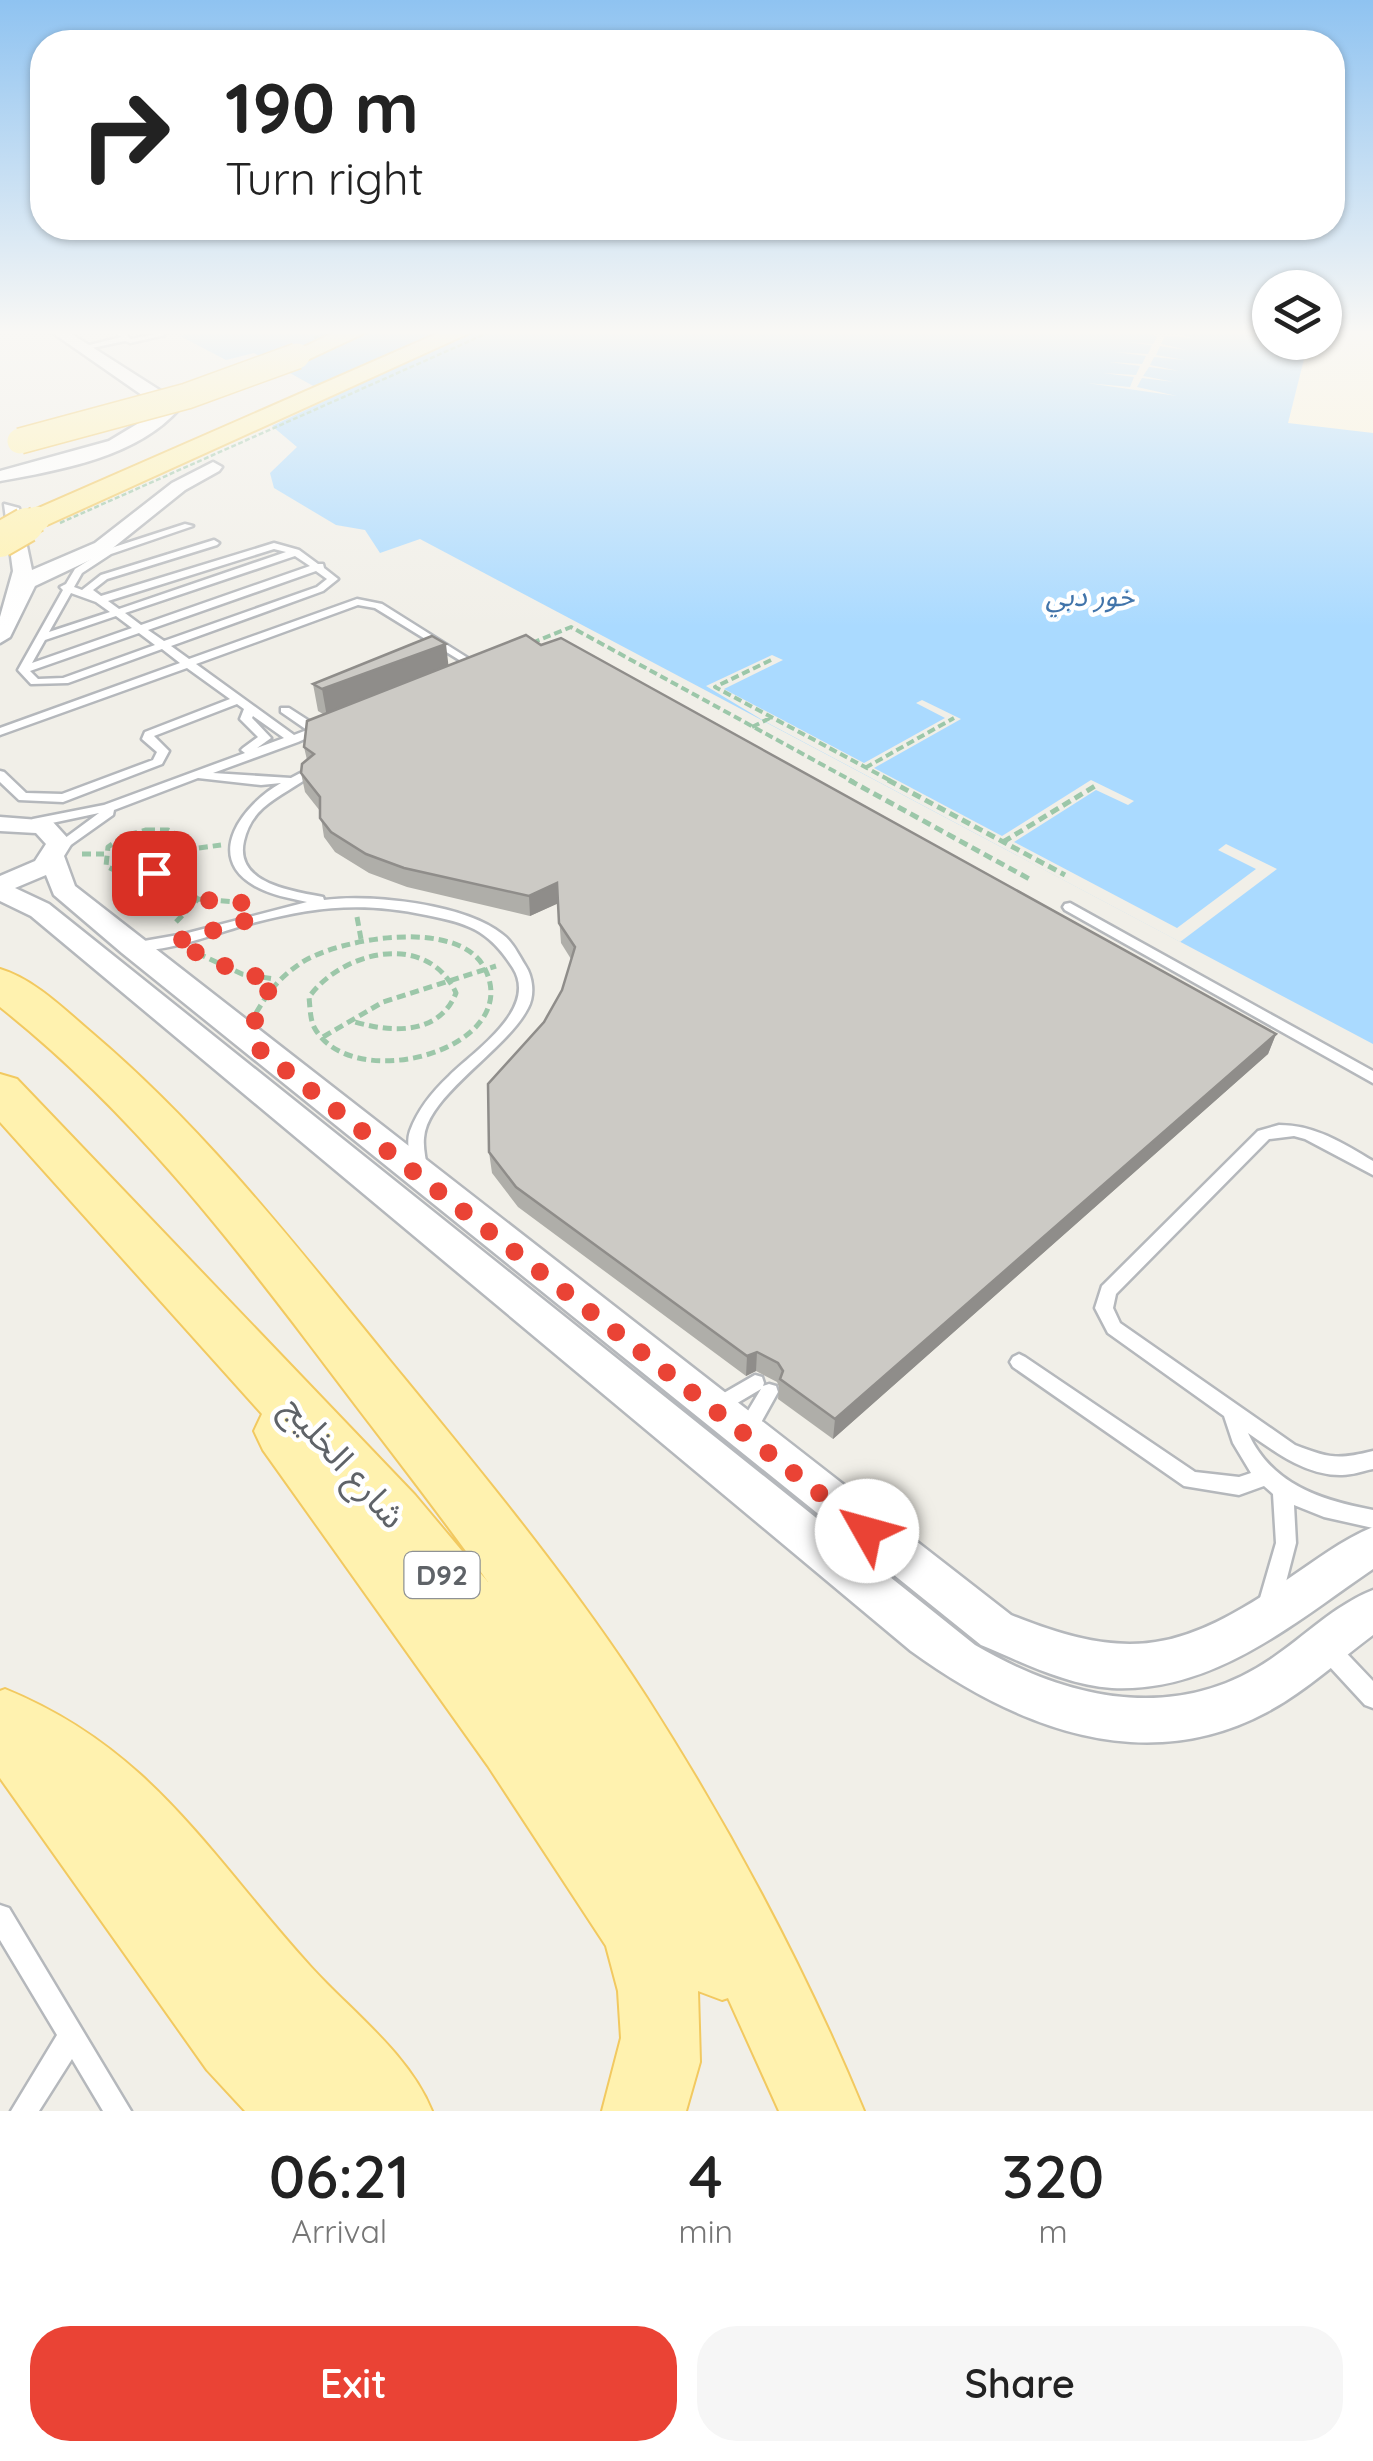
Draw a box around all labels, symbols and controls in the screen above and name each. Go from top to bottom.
text: 190 m [225,63,419,151]
icon: right [60,70,190,200]
text: Turn right [225,150,424,206]
map controls [1252,270,1342,360]
button: layers [1252,270,1342,360]
water label: خور دبي [1045,578,1135,618]
pin [112,831,197,916]
icon: arrive [127,846,182,901]
street label: شارع الخليج [270,1386,416,1540]
position arrow [815,1479,919,1583]
road number: D92 [404,1552,480,1598]
text: 06:21 [269,2138,410,2213]
text: 4 [689,2138,723,2213]
text: 320 [1002,2138,1104,2213]
text: Arrival [291,2211,387,2251]
text: min [678,2211,733,2251]
text: m [1038,2211,1068,2251]
button: Exit [30,2326,677,2441]
button: Share [697,2326,1343,2441]

